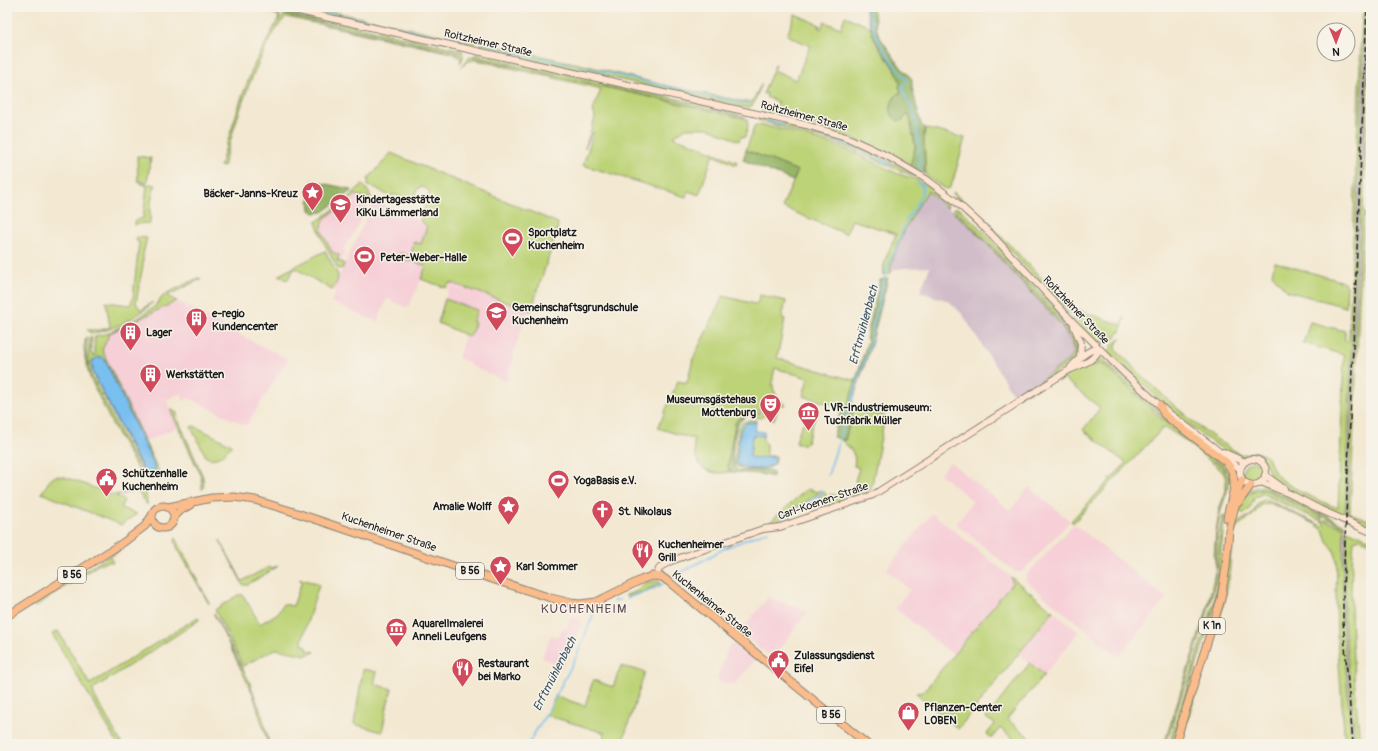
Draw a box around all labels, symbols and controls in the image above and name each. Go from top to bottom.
north arrow [1316,22,1356,62]
street label: Roitzheimer Straße [443,27,534,60]
text: N [1332,45,1340,58]
street label: Roitzheimer Straße [759,98,849,134]
place icon: Bäcker-Janns-Kreuz [300,180,326,213]
place label: Bäcker-Janns-Kreuz [203,187,298,200]
school or university icon: Kindertagesstätte KiKu Lämmerland [327,192,353,225]
place label: Kindertagesstätte KiKu Lämmerland [356,193,440,219]
sports icon: Sportplatz Kuchenheim [500,225,526,258]
place label: Sportplatz Kuchenheim [528,226,585,252]
sports icon: Peter-Weber-Halle [351,244,377,277]
place label: Peter-Weber-Halle [380,251,468,264]
street label: Roitzheimer Straße [1040,273,1112,347]
water label: Erftmühlenbach [846,282,882,366]
school or university icon: Gemeinschaftsgrundschule Kuchenheim [483,300,509,333]
place label: Gemeinschaftsgrundschule Kuchenheim [512,301,639,327]
building icon: e-regio Kundencenter [183,306,209,339]
place label: e-regio Kundencenter [211,307,279,333]
building icon: Lager [117,319,143,352]
place label: Lager [146,326,173,339]
building icon: Werkstätten [137,361,163,394]
place label: Werkstätten [166,368,224,381]
theatre icon: Museumsgästehaus Mottenburg [758,392,784,425]
place label: Museumsgästehaus Mottenburg [666,393,756,419]
museum icon: LVR-Industriemuseum: Tuchfabrik Müller [795,400,821,433]
place label: LVR-Industriemuseum: Tuchfabrik Müller [823,401,932,427]
public building icon: Schützenhalle Kuchenheim [93,466,119,499]
place label: Schützenhalle Kuchenheim [122,467,188,493]
sports icon: YogaBasis e.V. [546,467,572,500]
place label: YogaBasis e.V. [573,474,637,487]
street label: Carl-Koenen-Straße [776,479,870,523]
place icon: Amalie Wolff [495,493,521,526]
church icon: St. Nikolaus [589,498,615,531]
place label: Amalie Wolff [433,500,493,513]
place label: St. Nikolaus [618,505,672,518]
street label: Kuchenheimer Straße [340,510,439,555]
restaurant icon: Kuchenheimer Grill [630,537,656,570]
place label: Kuchenheimer Grill [658,538,725,564]
place icon: Karl Sommer [488,553,514,586]
place label: Karl Sommer [516,560,579,573]
road number: B 56 [456,563,484,579]
road number: B 56 [58,567,86,583]
street label: Kuchenheimer Straße [669,568,755,641]
district label: KUCHENHEIM [541,601,627,617]
museum icon: Aquarellmalerei Anneli Leufgens [384,616,410,649]
place label: Aquarellmalerei Anneli Leufgens [412,617,487,643]
road number: K 1n [1199,618,1225,634]
water label: Erftmühlenbach [530,633,581,714]
public building icon: Zulassungsdienst Eifel [765,648,791,681]
place label: Zulassungsdienst Eifel [794,649,875,675]
restaurant icon: Restaurant bei Marko [449,656,475,689]
place label: Restaurant bei Marko [478,657,529,683]
shop icon: Pflanzen-Center LOBEN [896,700,922,733]
place label: Pflanzen-Center LOBEN [924,701,1003,727]
road number: B 56 [817,707,845,723]

